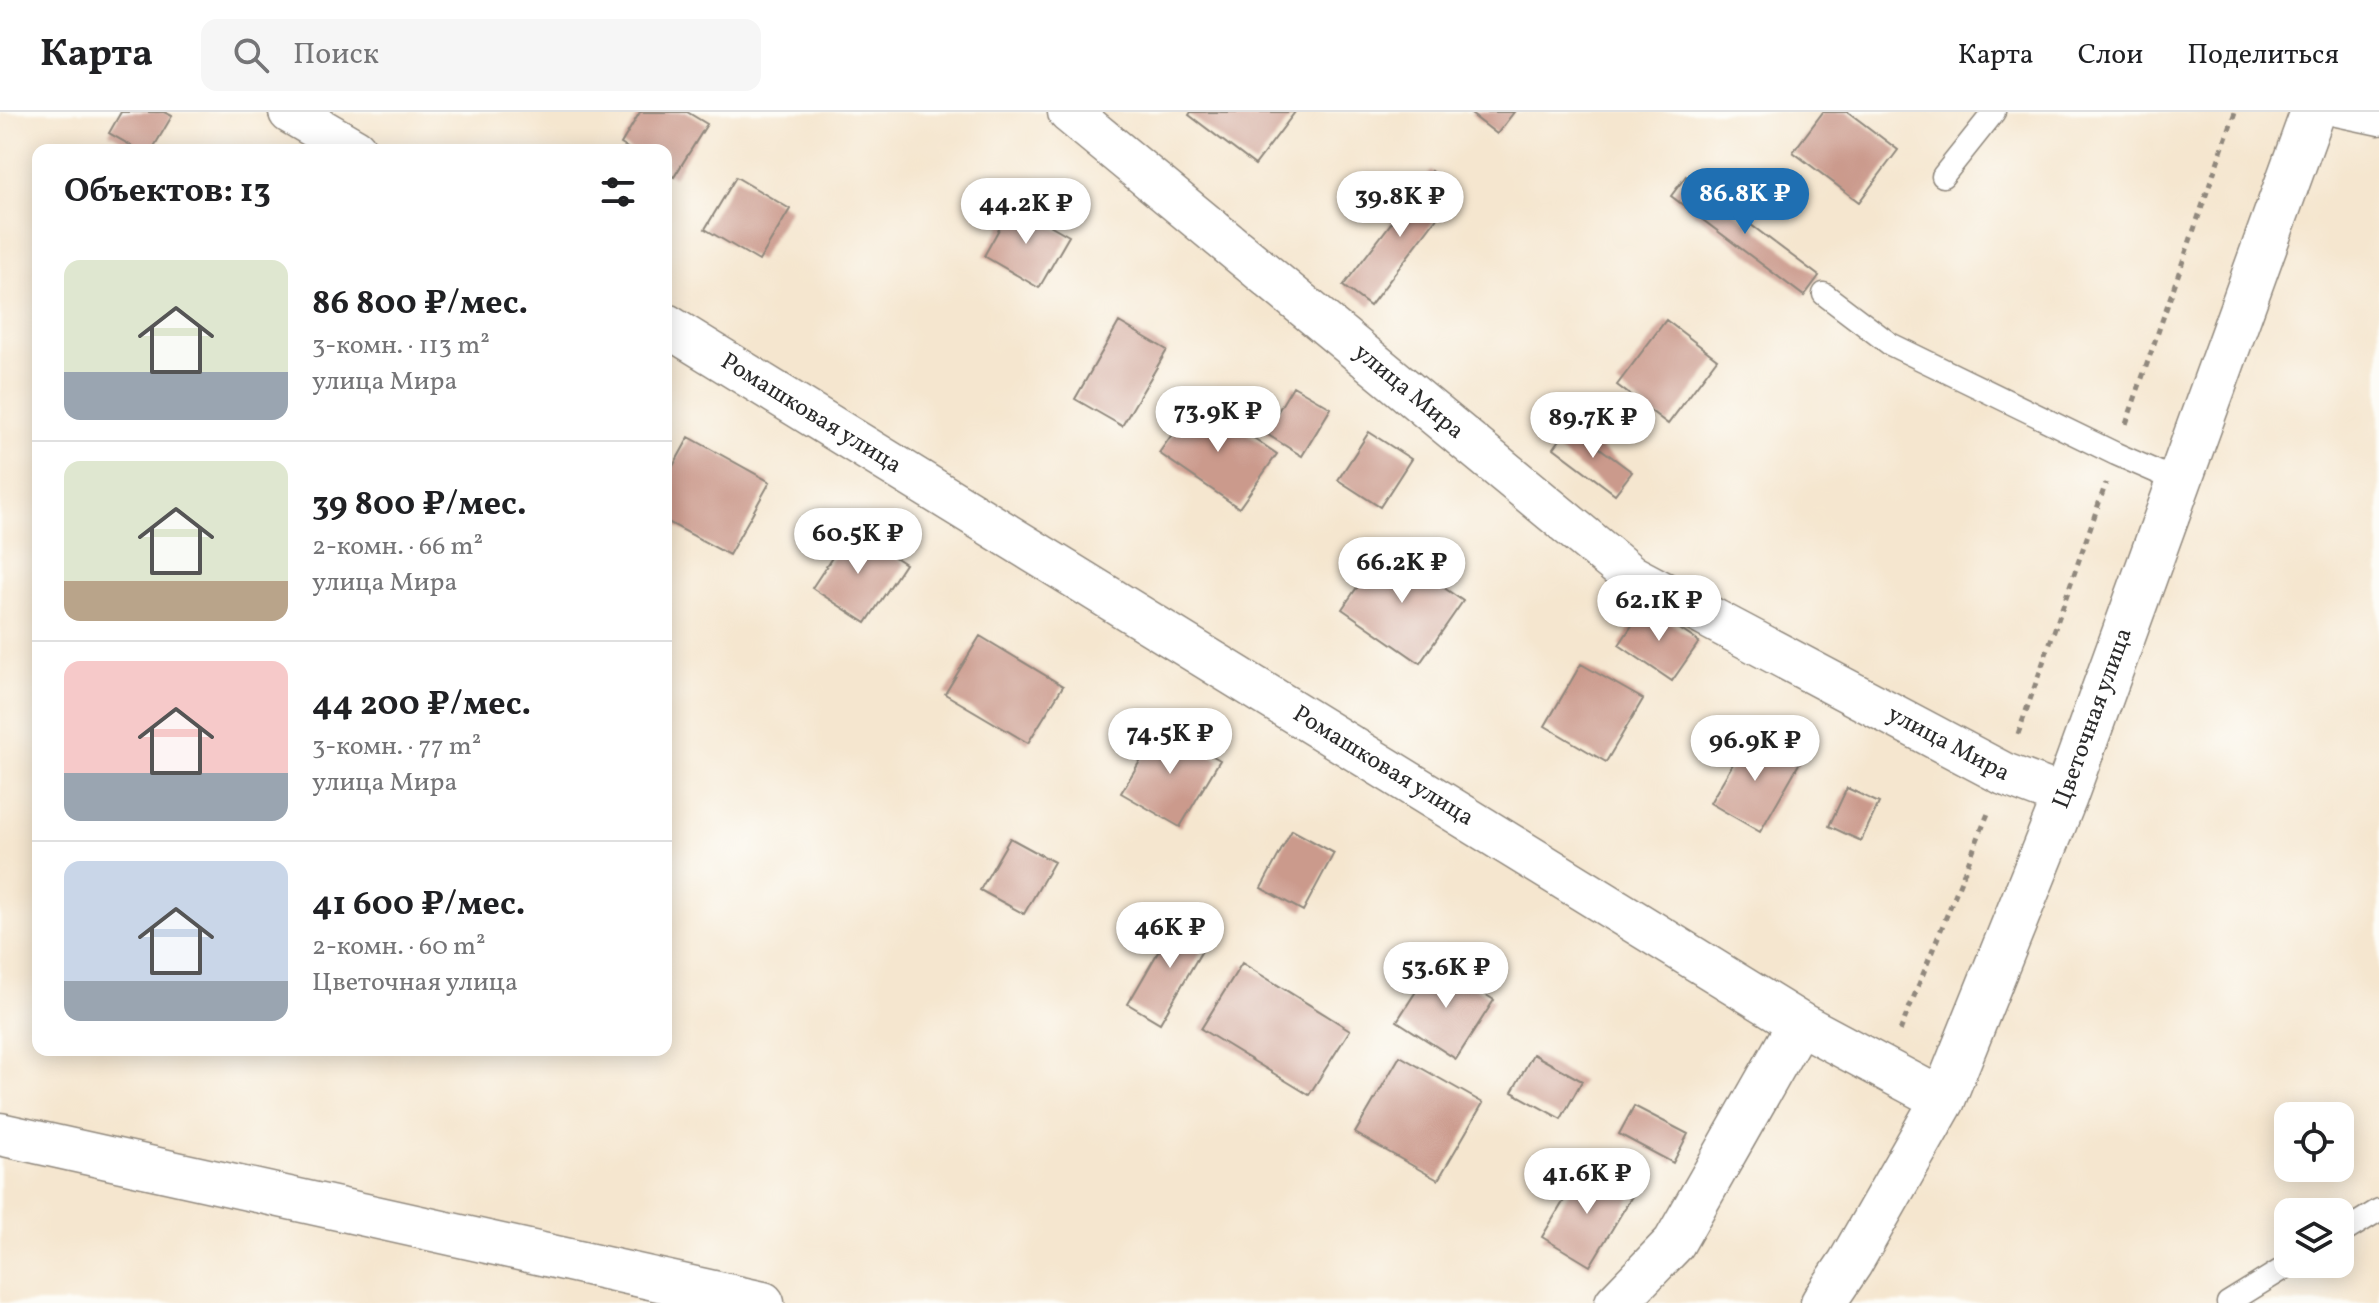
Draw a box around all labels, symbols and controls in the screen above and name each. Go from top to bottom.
search box [201,19,761,91]
text: Карта [40,29,153,82]
icon: search [229,33,273,77]
text: Поиск [293,34,379,76]
text: Карта [1958,36,2034,75]
text: Слои [2078,36,2143,75]
text: Поделиться [2187,36,2339,75]
pin: 86.8K ₽ [1671,168,1819,236]
text: Объектов: 13 [64,169,271,216]
icon: filters [596,170,640,214]
pin: 39.8K ₽ [1326,171,1474,239]
text: 86.8K ₽ [1699,176,1791,212]
pin: 44.2K ₽ [952,178,1100,246]
text: 39.8K ₽ [1355,179,1445,215]
text: 44.2K ₽ [979,186,1073,222]
text: 86 800 ₽/мес. [312,281,528,328]
icon: home [128,292,224,388]
text: 3-комн. · 113 m² [312,328,490,364]
street label: улица Мира [1346,336,1471,448]
street label: Ромашковая улица [714,345,908,483]
text: улица Мира [312,364,457,400]
pin: 73.9K ₽ [1144,386,1292,454]
pin: 89.7K ₽ [1519,392,1667,460]
text: 73.9K ₽ [1174,394,1262,430]
text: 89.7K ₽ [1548,400,1638,436]
text: 39 800 ₽/мес. [312,482,527,529]
icon: home [128,493,224,589]
pin: 60.5K ₽ [784,508,932,576]
text: 60.5K ₽ [812,516,904,552]
text: 2-комн. · 66 m² [312,529,483,565]
pin: 66.2K ₽ [1328,537,1476,605]
text: 66.2K ₽ [1356,545,1448,581]
text: улица Мира [312,565,457,601]
pin: 62.1K ₽ [1585,575,1733,643]
text: 62.1K ₽ [1615,583,1703,619]
street label: Цветочная улица [2045,623,2142,814]
text: 44 200 ₽/мес. [312,682,531,729]
icon: home [128,693,224,789]
street label: Ромашковая улица [1286,698,1480,835]
street label: улица Мира [1881,698,2016,791]
pin: 74.5K ₽ [1096,708,1244,776]
pin: 96.9K ₽ [1681,715,1829,783]
text: 74.5K ₽ [1126,716,1214,752]
text: 96.9K ₽ [1709,723,1801,759]
text: 3-комн. · 77 m² [312,729,481,765]
text: улица Мира [312,765,457,801]
text: 41 600 ₽/мес. [312,882,525,929]
icon: home [128,893,224,989]
pin: 46K ₽ [1114,902,1226,970]
text: 46K ₽ [1134,910,1206,946]
text: 2-комн. · 60 m² [312,929,486,965]
pin: 53.6K ₽ [1372,942,1520,1010]
text: 53.6K ₽ [1401,950,1491,986]
text: Цветочная улица [312,965,518,1001]
map controls [2274,1102,2354,1278]
button: locate [2274,1102,2354,1182]
pin: 41.6K ₽ [1513,1148,1661,1216]
text: 41.6K ₽ [1542,1156,1632,1192]
button: layers [2274,1198,2354,1278]

